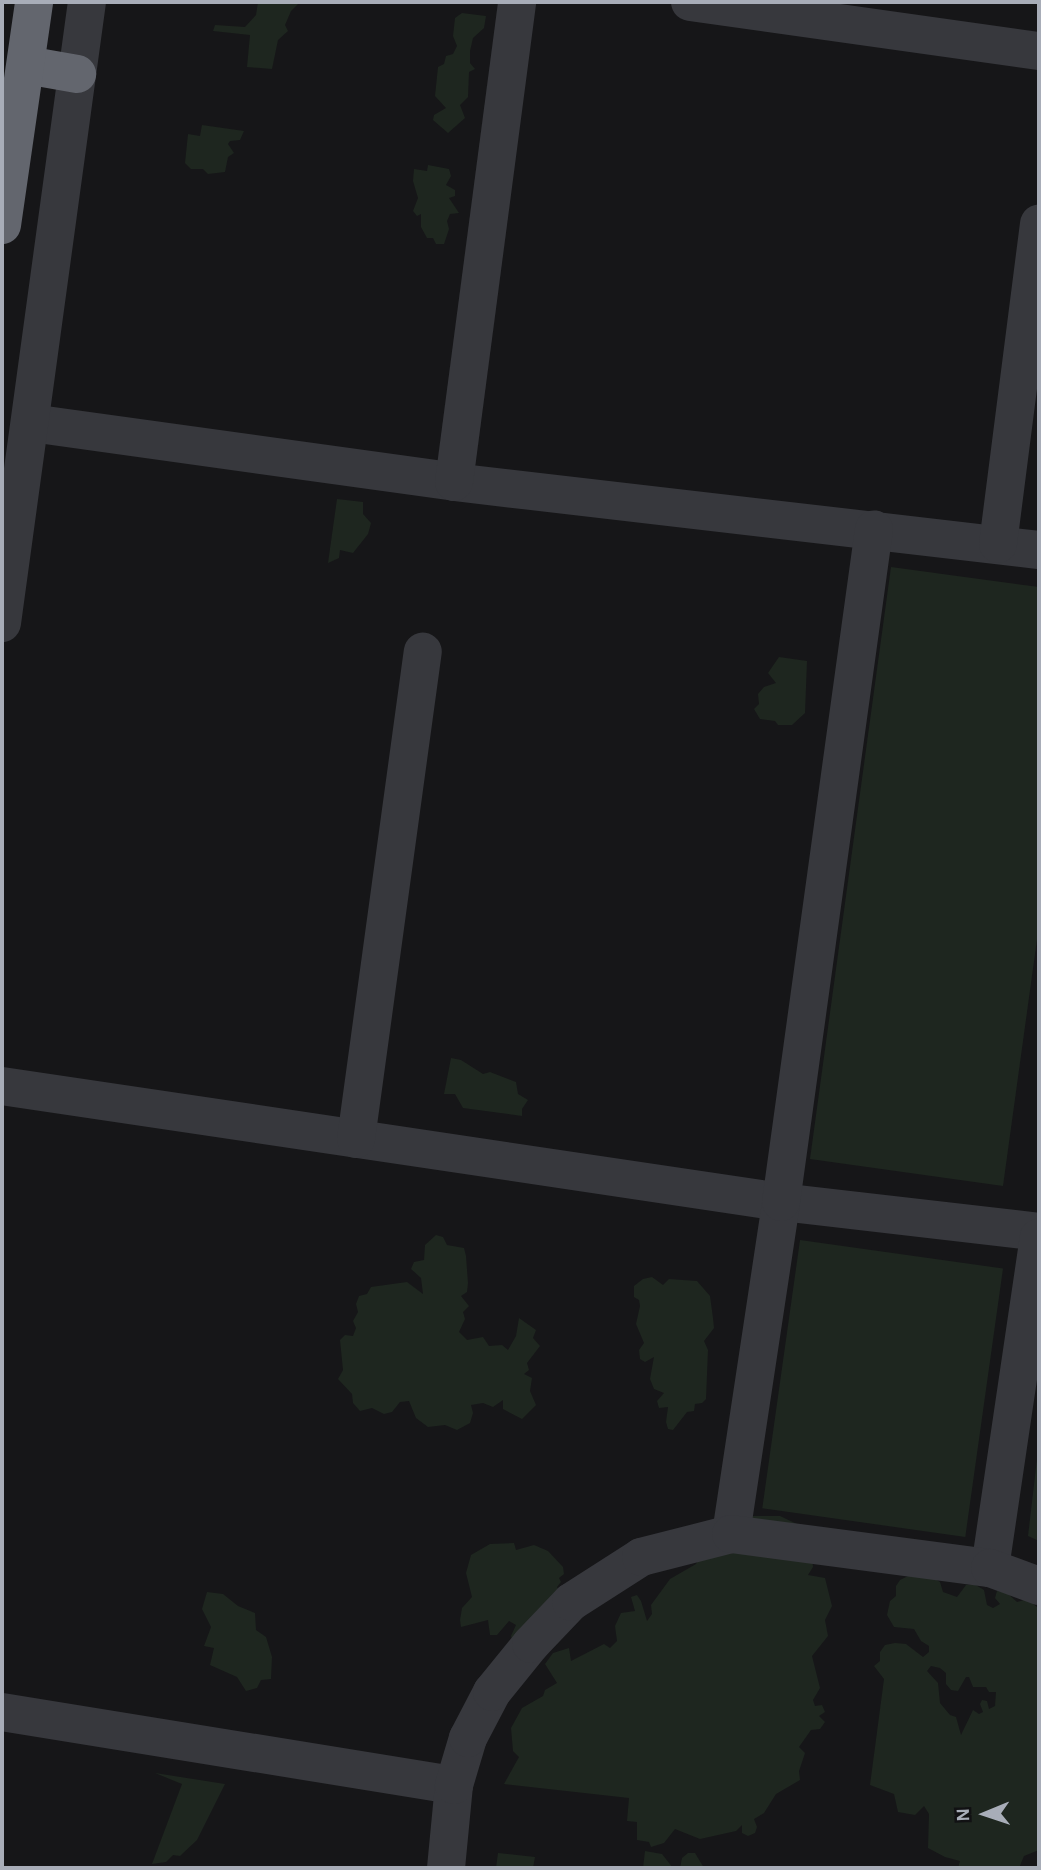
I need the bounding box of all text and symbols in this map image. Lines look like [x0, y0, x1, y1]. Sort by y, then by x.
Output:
north arrow [950, 1779, 1020, 1849]
text: N [954, 1808, 973, 1822]

